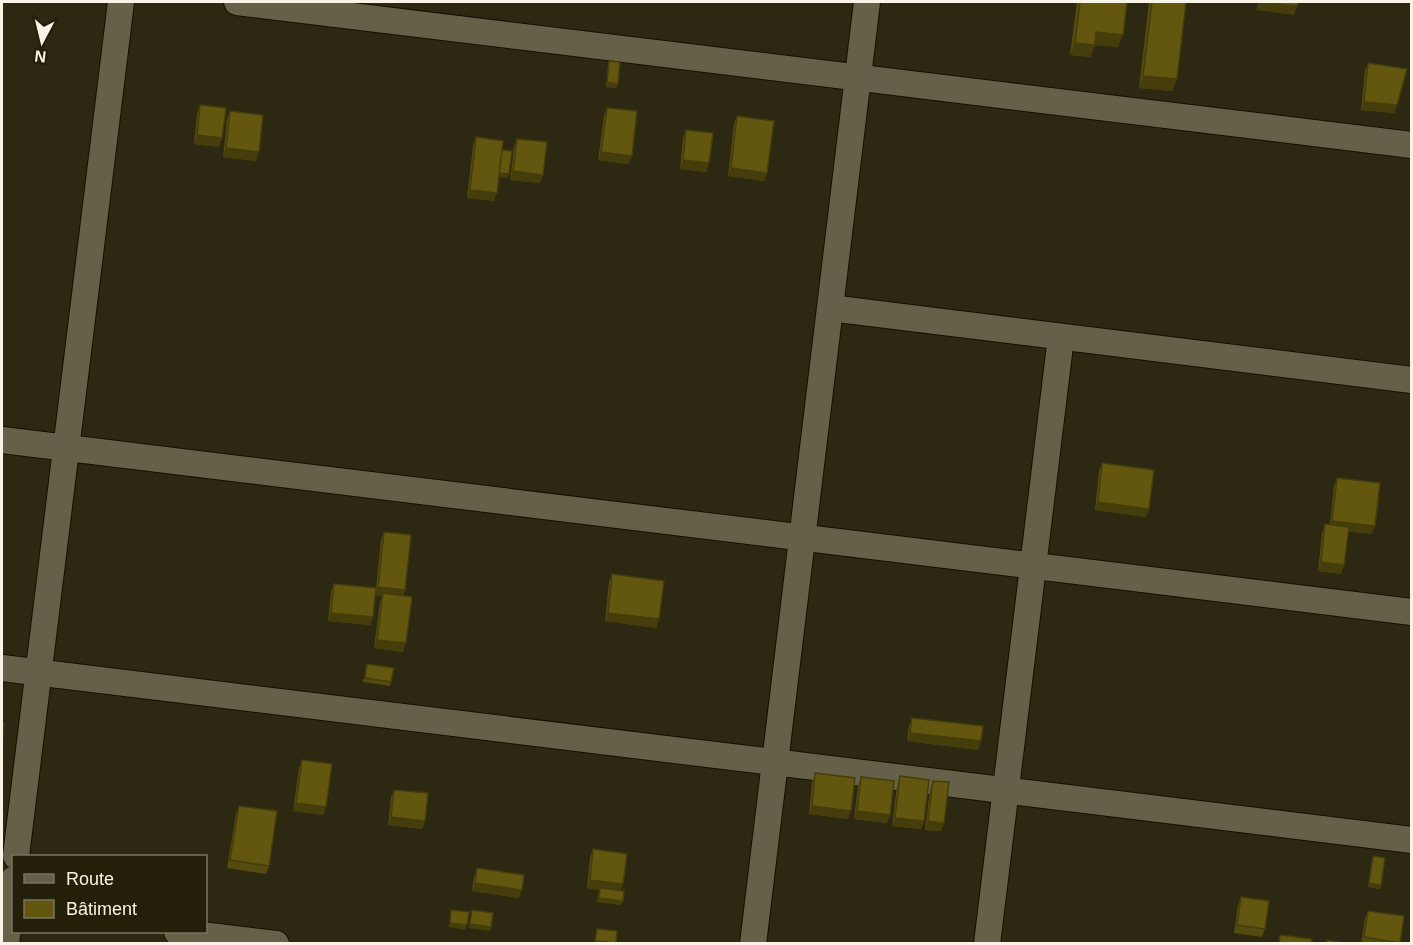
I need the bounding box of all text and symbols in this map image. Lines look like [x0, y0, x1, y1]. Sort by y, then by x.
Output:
north arrow [12, 12, 72, 72]
text: N [33, 47, 47, 66]
legend [12, 855, 207, 933]
text: Route [66, 869, 114, 889]
text: Bâtiment [66, 899, 137, 919]

